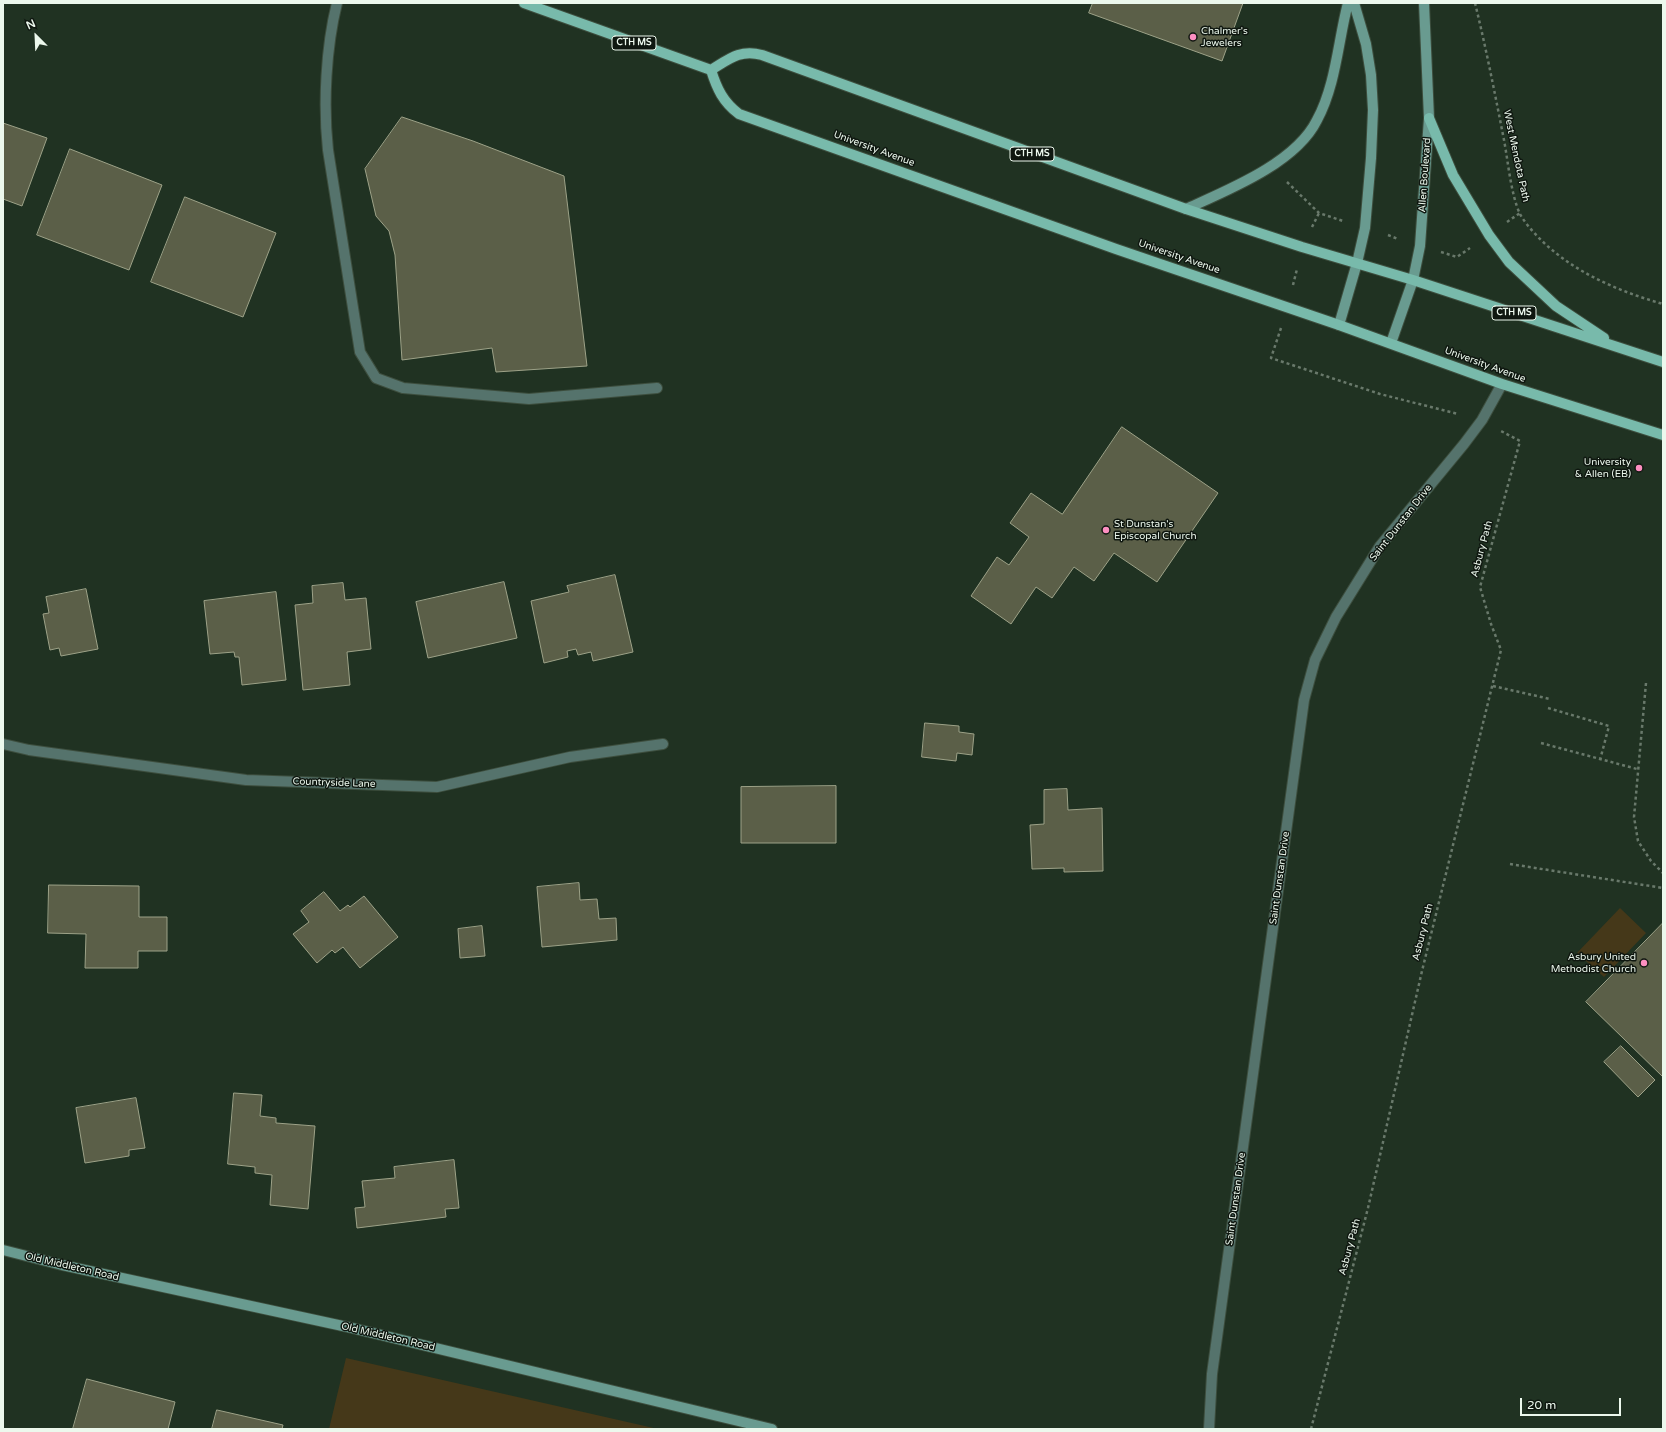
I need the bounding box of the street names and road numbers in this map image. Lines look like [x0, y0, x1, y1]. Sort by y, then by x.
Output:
road number: CTH MS [612, 36, 656, 50]
street label: West Mendota Path [1500, 109, 1532, 203]
street label: University Avenue [832, 129, 916, 169]
street label: Allen Boulevard [1416, 137, 1434, 213]
road number: CTH MS [1010, 147, 1054, 161]
street label: University Avenue [1137, 237, 1221, 277]
road number: CTH MS [1492, 306, 1536, 320]
street label: University Avenue [1443, 345, 1527, 385]
street label: Saint Dunstan Drive [1367, 482, 1435, 564]
street label: Asbury Path [1469, 519, 1495, 579]
street label: Countryside Lane [292, 776, 376, 790]
street label: Saint Dunstan Drive [1268, 831, 1292, 925]
street label: Asbury Path [1410, 902, 1436, 962]
street label: Saint Dunstan Drive [1224, 1152, 1248, 1246]
street label: Asbury Path [1337, 1217, 1363, 1277]
street label: Old Middleton Road [24, 1250, 120, 1284]
street label: Old Middleton Road [340, 1320, 436, 1354]

